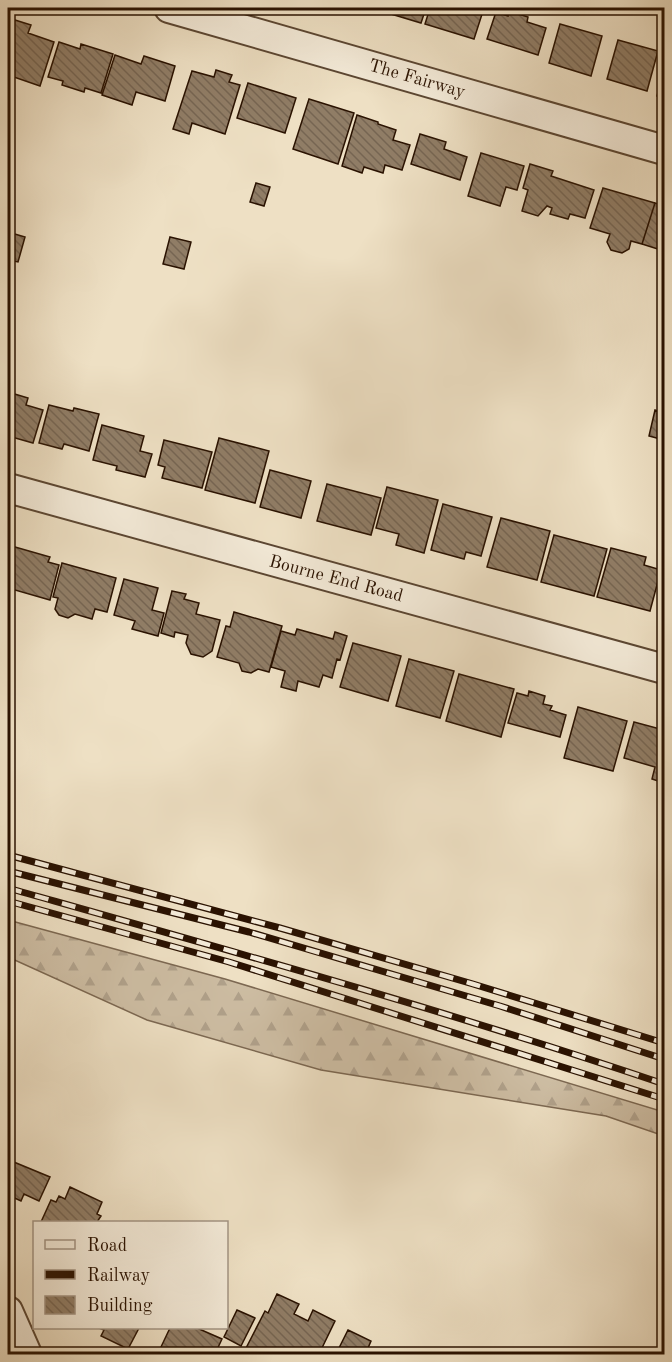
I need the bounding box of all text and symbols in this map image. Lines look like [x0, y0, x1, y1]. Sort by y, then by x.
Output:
street label: The Fairway [367, 57, 468, 102]
street label: Bourne End Road [267, 552, 405, 606]
legend [33, 1221, 228, 1329]
text: Road [87, 1237, 127, 1255]
text: Railway [87, 1267, 150, 1285]
text: Building [87, 1297, 153, 1315]

